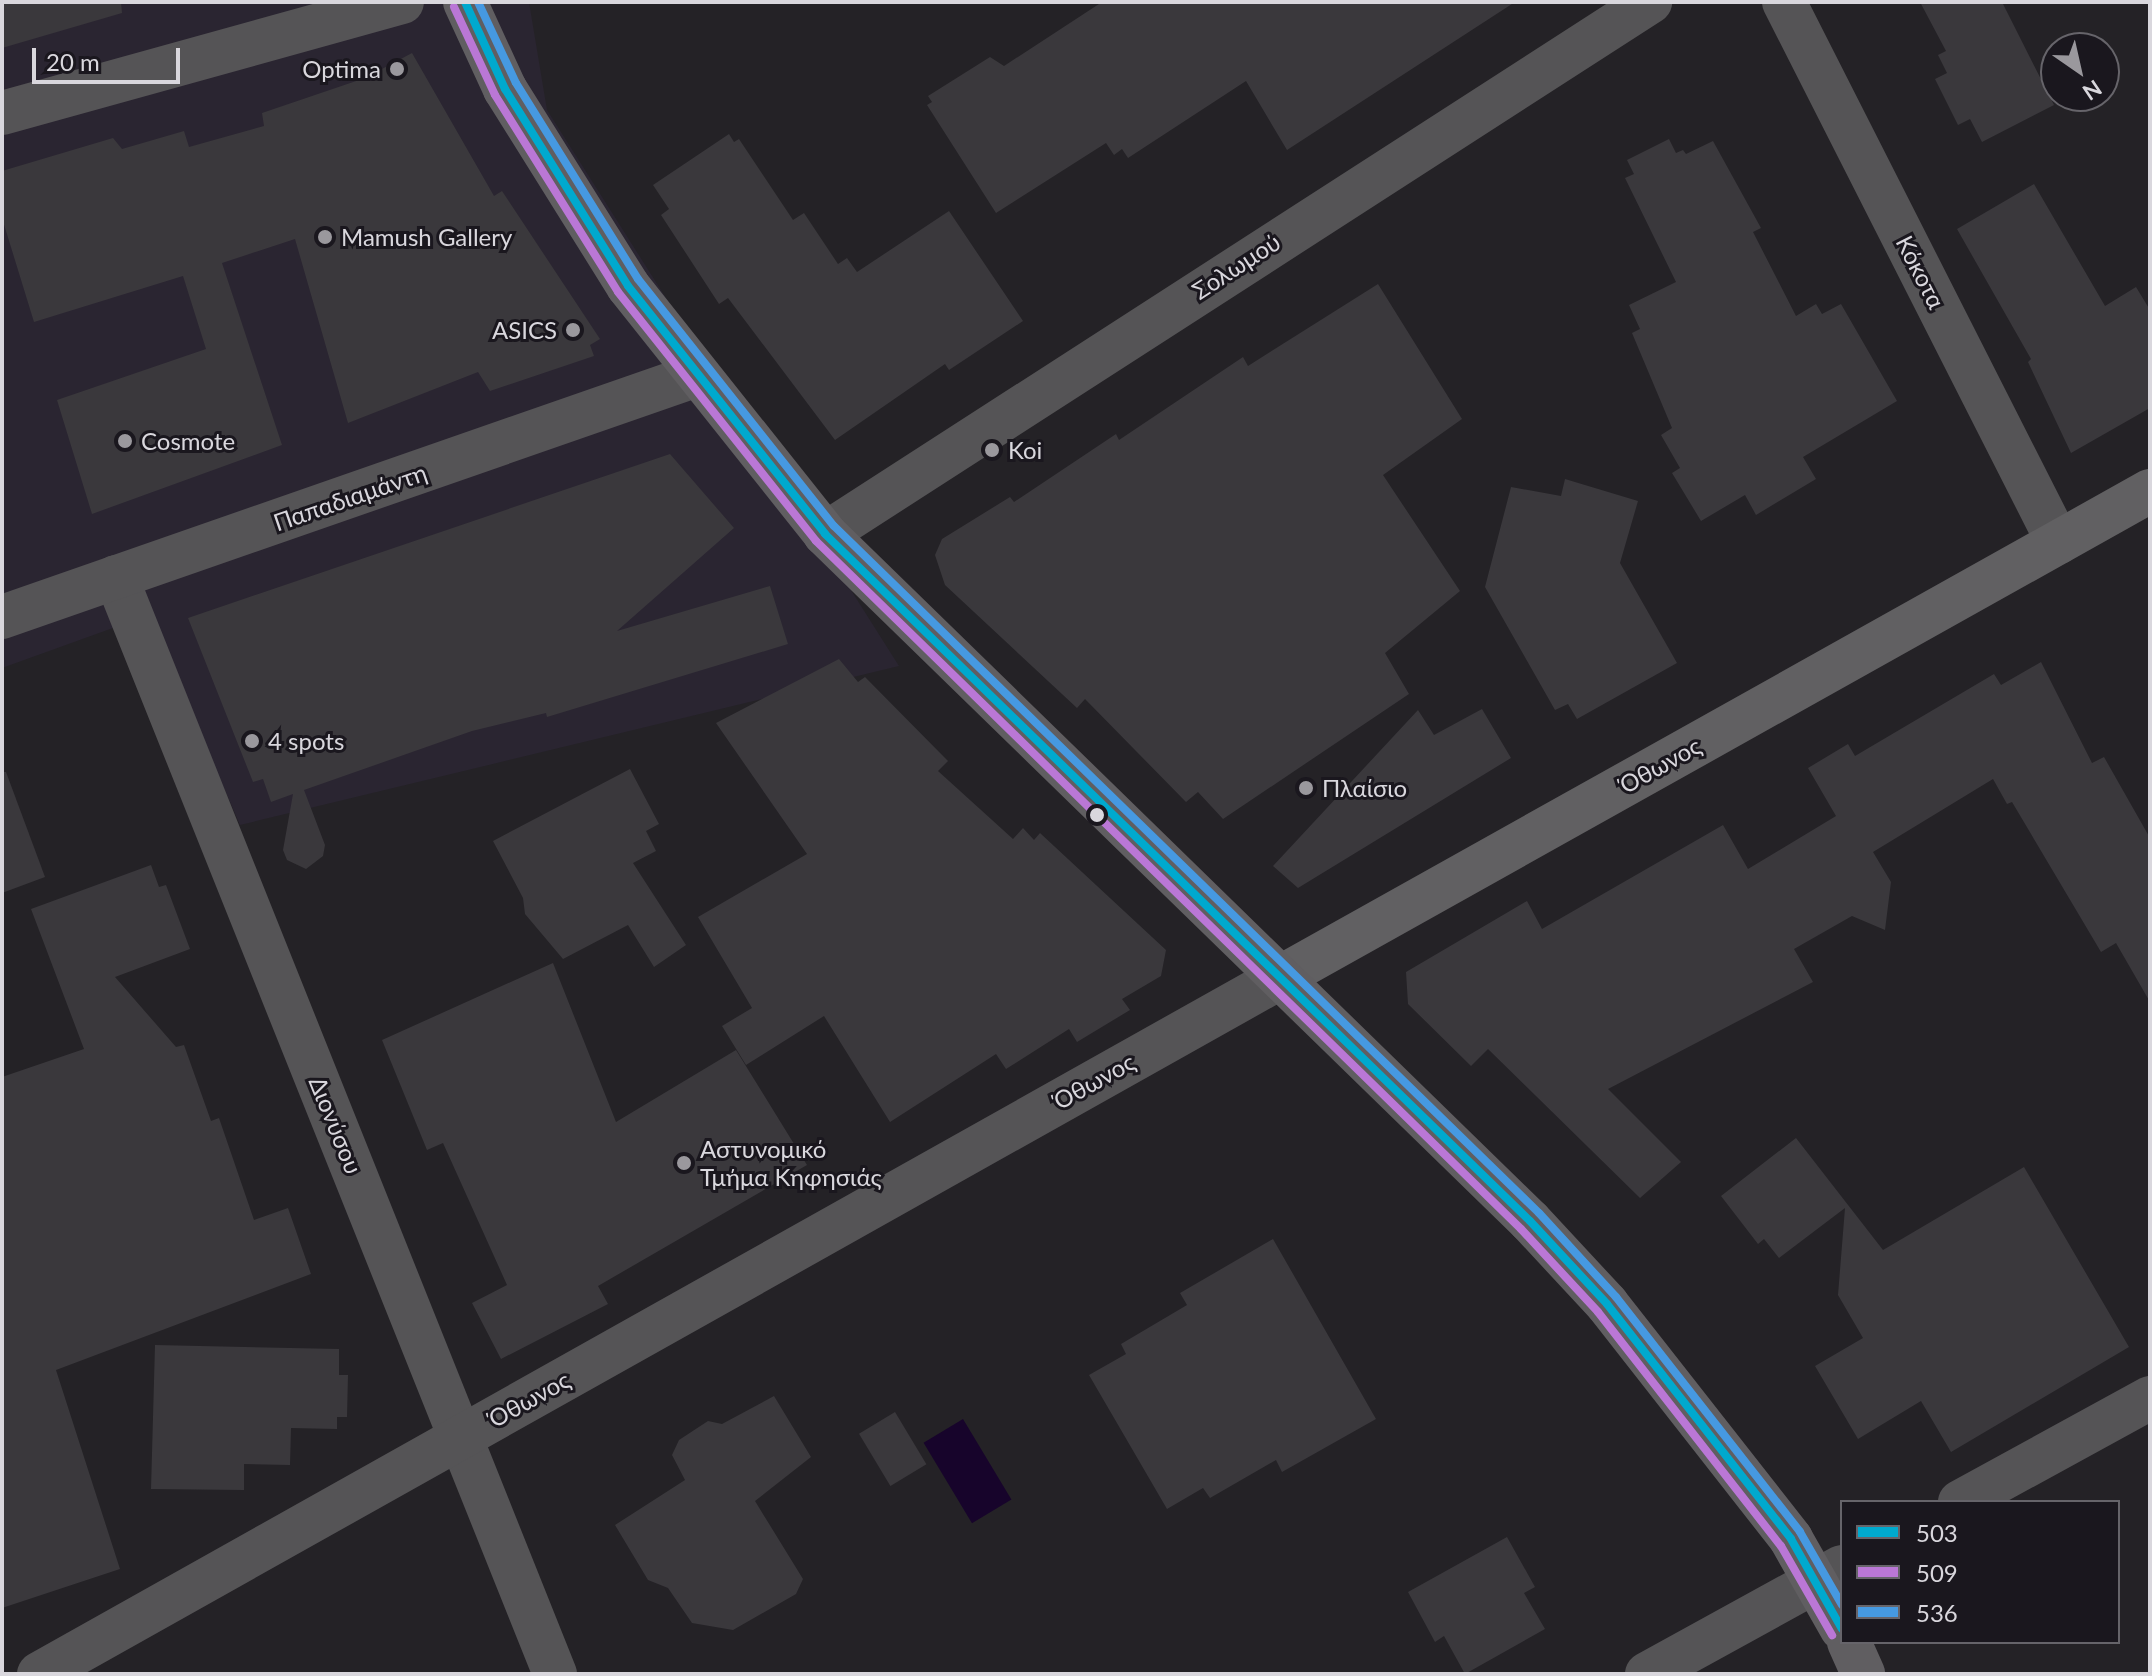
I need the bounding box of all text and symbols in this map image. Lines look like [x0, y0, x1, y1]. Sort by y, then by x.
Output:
scale bar [36, 32, 184, 82]
north arrow [2040, 32, 2120, 112]
text: 20 m [46, 47, 100, 76]
place label: Optima [302, 55, 381, 83]
marker: Optima [388, 60, 406, 78]
text: N [2078, 75, 2107, 107]
place label: Mamush Gallery [341, 223, 512, 251]
street label: Σολωμού [1187, 227, 1285, 305]
marker: Mamush Gallery [316, 228, 334, 246]
street label: Κόκοτα [1890, 231, 1952, 313]
place label: ASICS [492, 316, 557, 344]
marker: ASICS [564, 321, 582, 339]
place label: Cosmote [141, 427, 235, 455]
marker: Cosmote [116, 432, 134, 450]
place label: Koi [1008, 436, 1042, 464]
marker: Koi [983, 441, 1001, 459]
street label: Παπαδιαμάντη [269, 457, 431, 537]
place label: 4 spots [268, 727, 344, 755]
street label: Όθωνος [1614, 731, 1706, 799]
marker: 4 spots [243, 732, 261, 750]
place label: Πλαίσιο [1322, 774, 1407, 802]
marker: Πλαίσιο [1297, 779, 1315, 797]
unlabelled marker [1089, 807, 1105, 823]
street label: Όθωνος [1048, 1047, 1140, 1115]
street label: Διονύσου [303, 1072, 369, 1178]
place label: Αστυνομικό Τμήμα Κηφησιάς [700, 1135, 882, 1191]
marker: Αστυνομικό Τμήμα Κηφησιάς [675, 1154, 693, 1172]
street label: Όθωνος [483, 1365, 575, 1433]
legend [1840, 1500, 2120, 1644]
text: 503 [1916, 1518, 1958, 1547]
text: 509 [1916, 1558, 1958, 1587]
text: 536 [1916, 1598, 1958, 1627]

